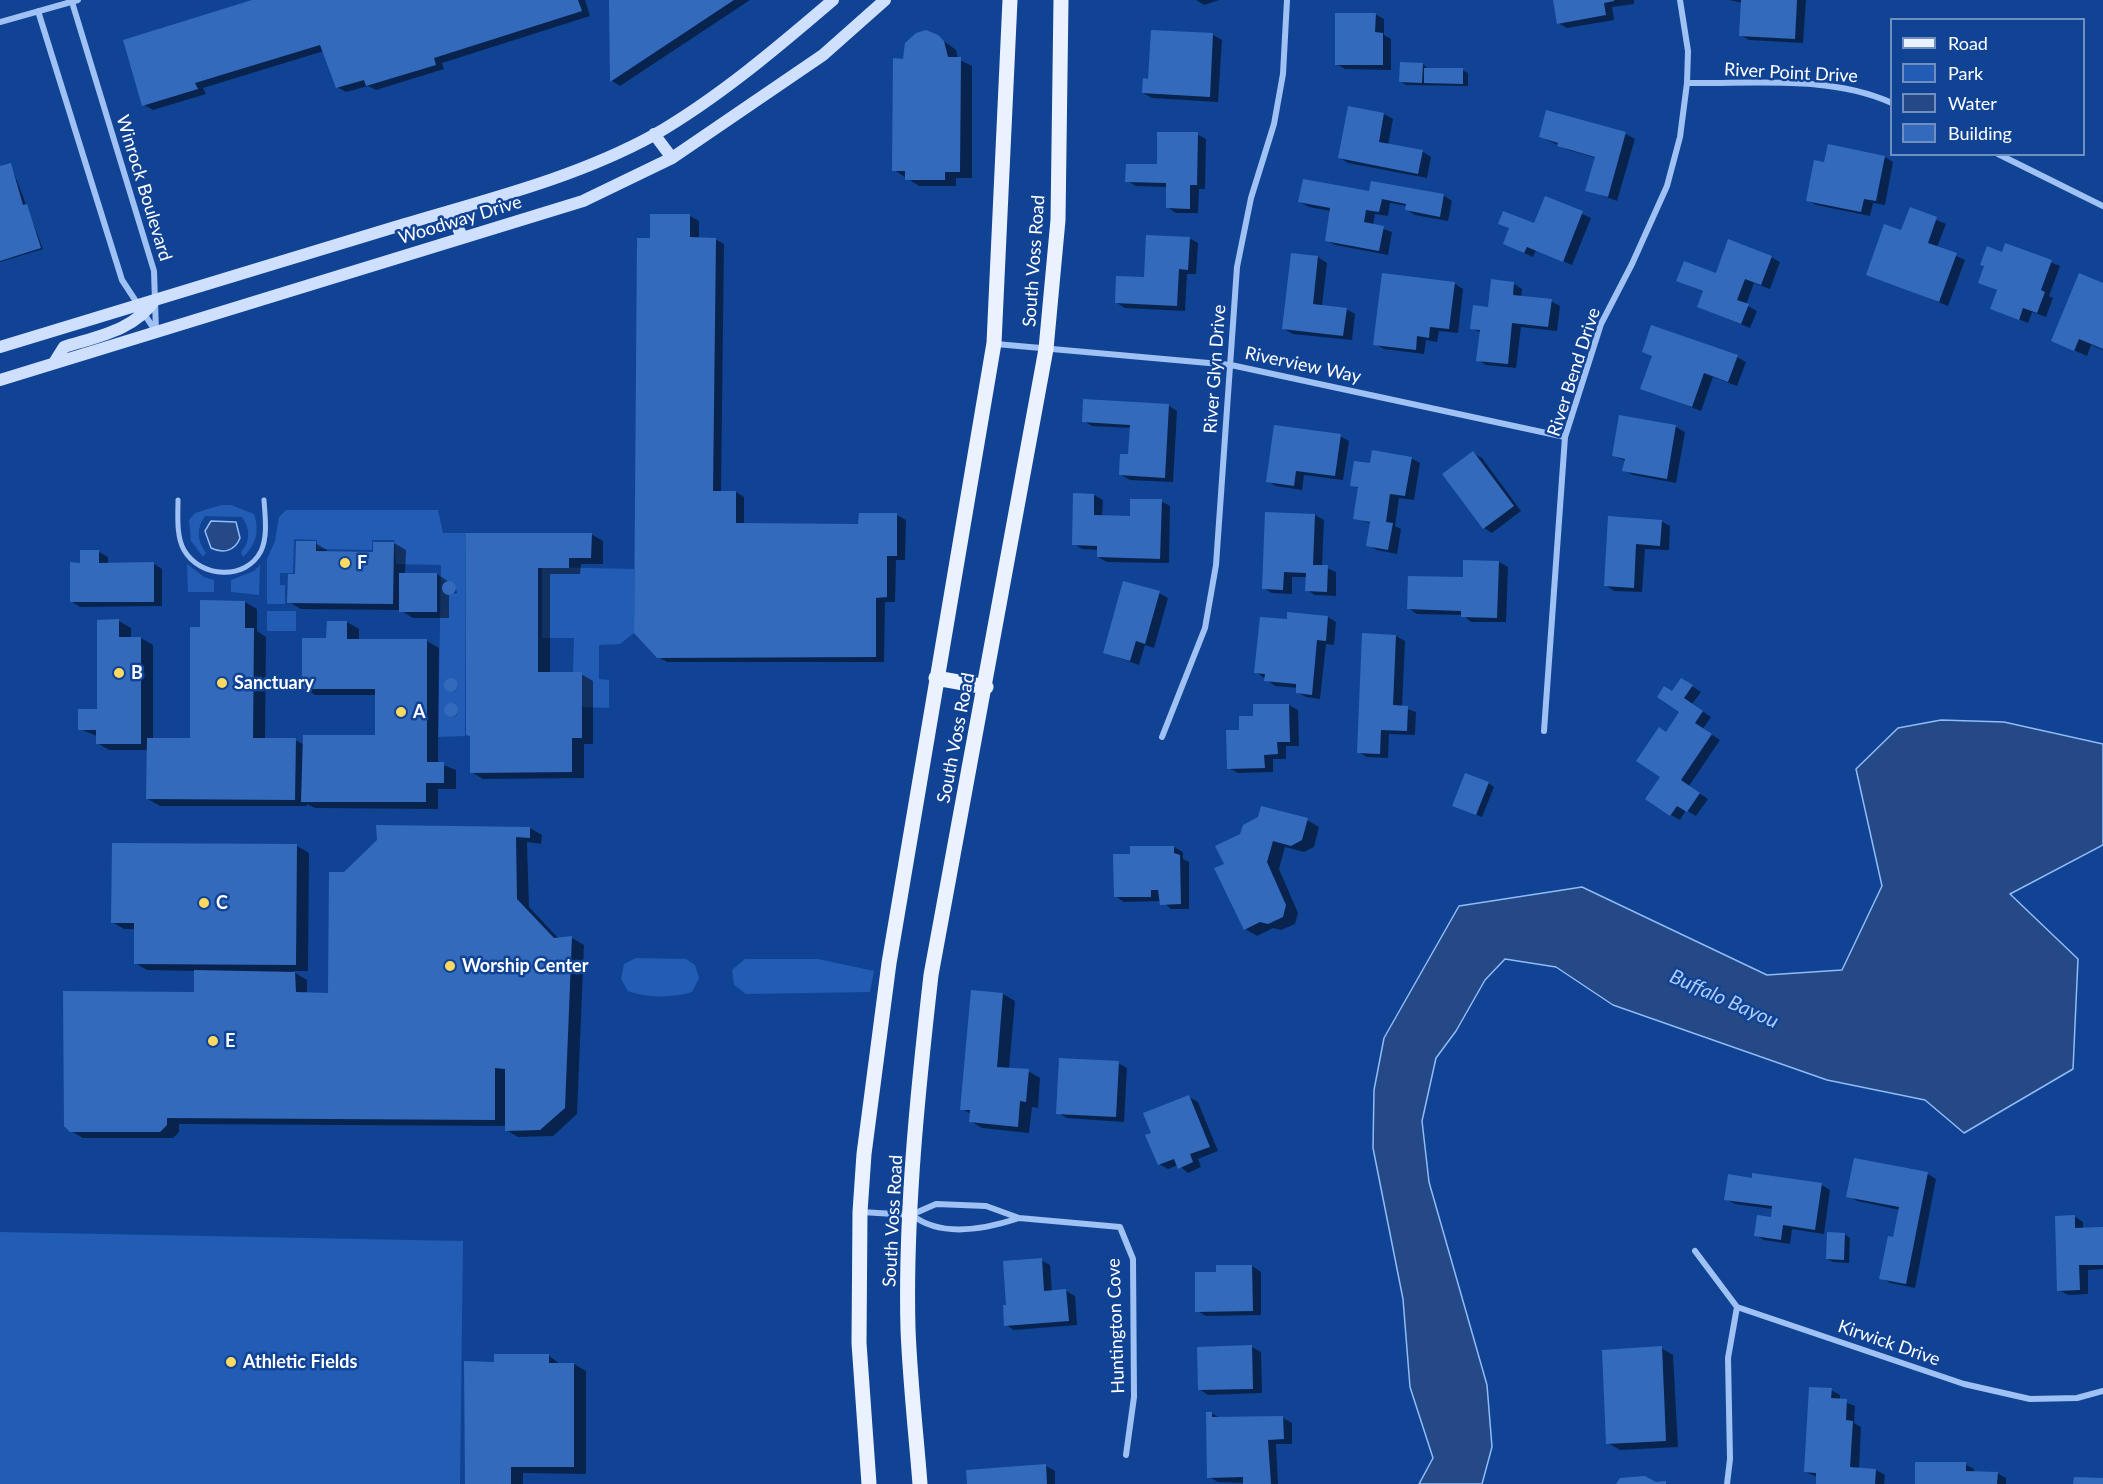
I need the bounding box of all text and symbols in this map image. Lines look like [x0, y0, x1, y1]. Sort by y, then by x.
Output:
legend [1890, 18, 2085, 156]
text: Road [1948, 32, 1988, 54]
street label: River Point Drive [1724, 59, 1858, 87]
text: Park [1948, 62, 1983, 84]
text: Water [1948, 92, 1997, 114]
street label: Winrock Boulevard [112, 113, 176, 263]
text: Building [1948, 122, 2012, 144]
street label: Woodway Drive [396, 191, 524, 249]
street label: South Voss Road [1019, 194, 1049, 328]
street label: River Glyn Drive [1200, 304, 1230, 434]
street label: River Bend Drive [1543, 305, 1605, 439]
street label: Riverview Way [1243, 342, 1363, 388]
place label: F [357, 552, 367, 574]
marker: F [338, 556, 352, 570]
place label: B [131, 662, 143, 684]
marker: B [112, 666, 126, 680]
street label: South Voss Road [933, 671, 979, 805]
place label: Sanctuary [234, 672, 314, 694]
marker: Sanctuary [215, 676, 229, 690]
place label: A [413, 701, 426, 723]
marker: A [394, 705, 408, 719]
place label: C [216, 892, 228, 914]
marker: C [197, 896, 211, 910]
place label: Worship Center [462, 955, 588, 977]
marker: Worship Center [443, 959, 457, 973]
water label: Buffalo Bayou [1666, 964, 1782, 1034]
place label: E [225, 1030, 235, 1052]
marker: E [206, 1034, 220, 1048]
street label: South Voss Road [879, 1154, 907, 1288]
street label: Huntington Cove [1103, 1258, 1129, 1394]
street label: Kirwick Drive [1835, 1315, 1943, 1371]
place label: Athletic Fields [243, 1351, 357, 1373]
marker: Athletic Fields [224, 1355, 238, 1369]

